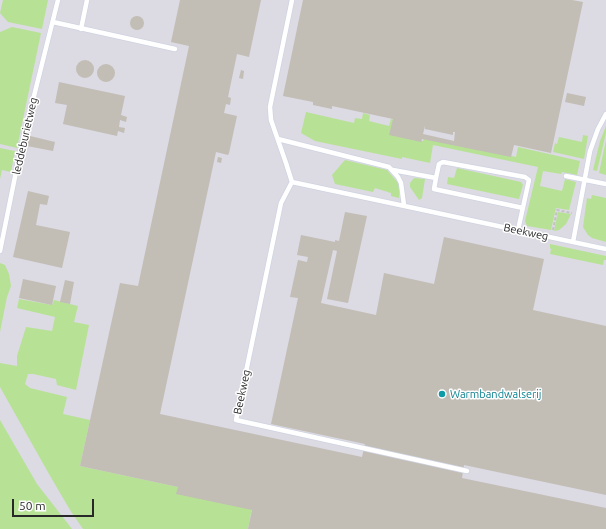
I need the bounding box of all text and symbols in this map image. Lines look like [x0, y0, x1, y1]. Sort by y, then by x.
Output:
street label: leddeburietweg [10, 96, 40, 176]
street label: Beekweg [502, 221, 550, 243]
street label: Beekweg [231, 368, 253, 416]
place label: Warmbandwalserij [450, 387, 541, 401]
marker: Warmbandwalserij [437, 389, 447, 399]
scale bar [14, 491, 96, 517]
text: 50 m [19, 499, 46, 512]

